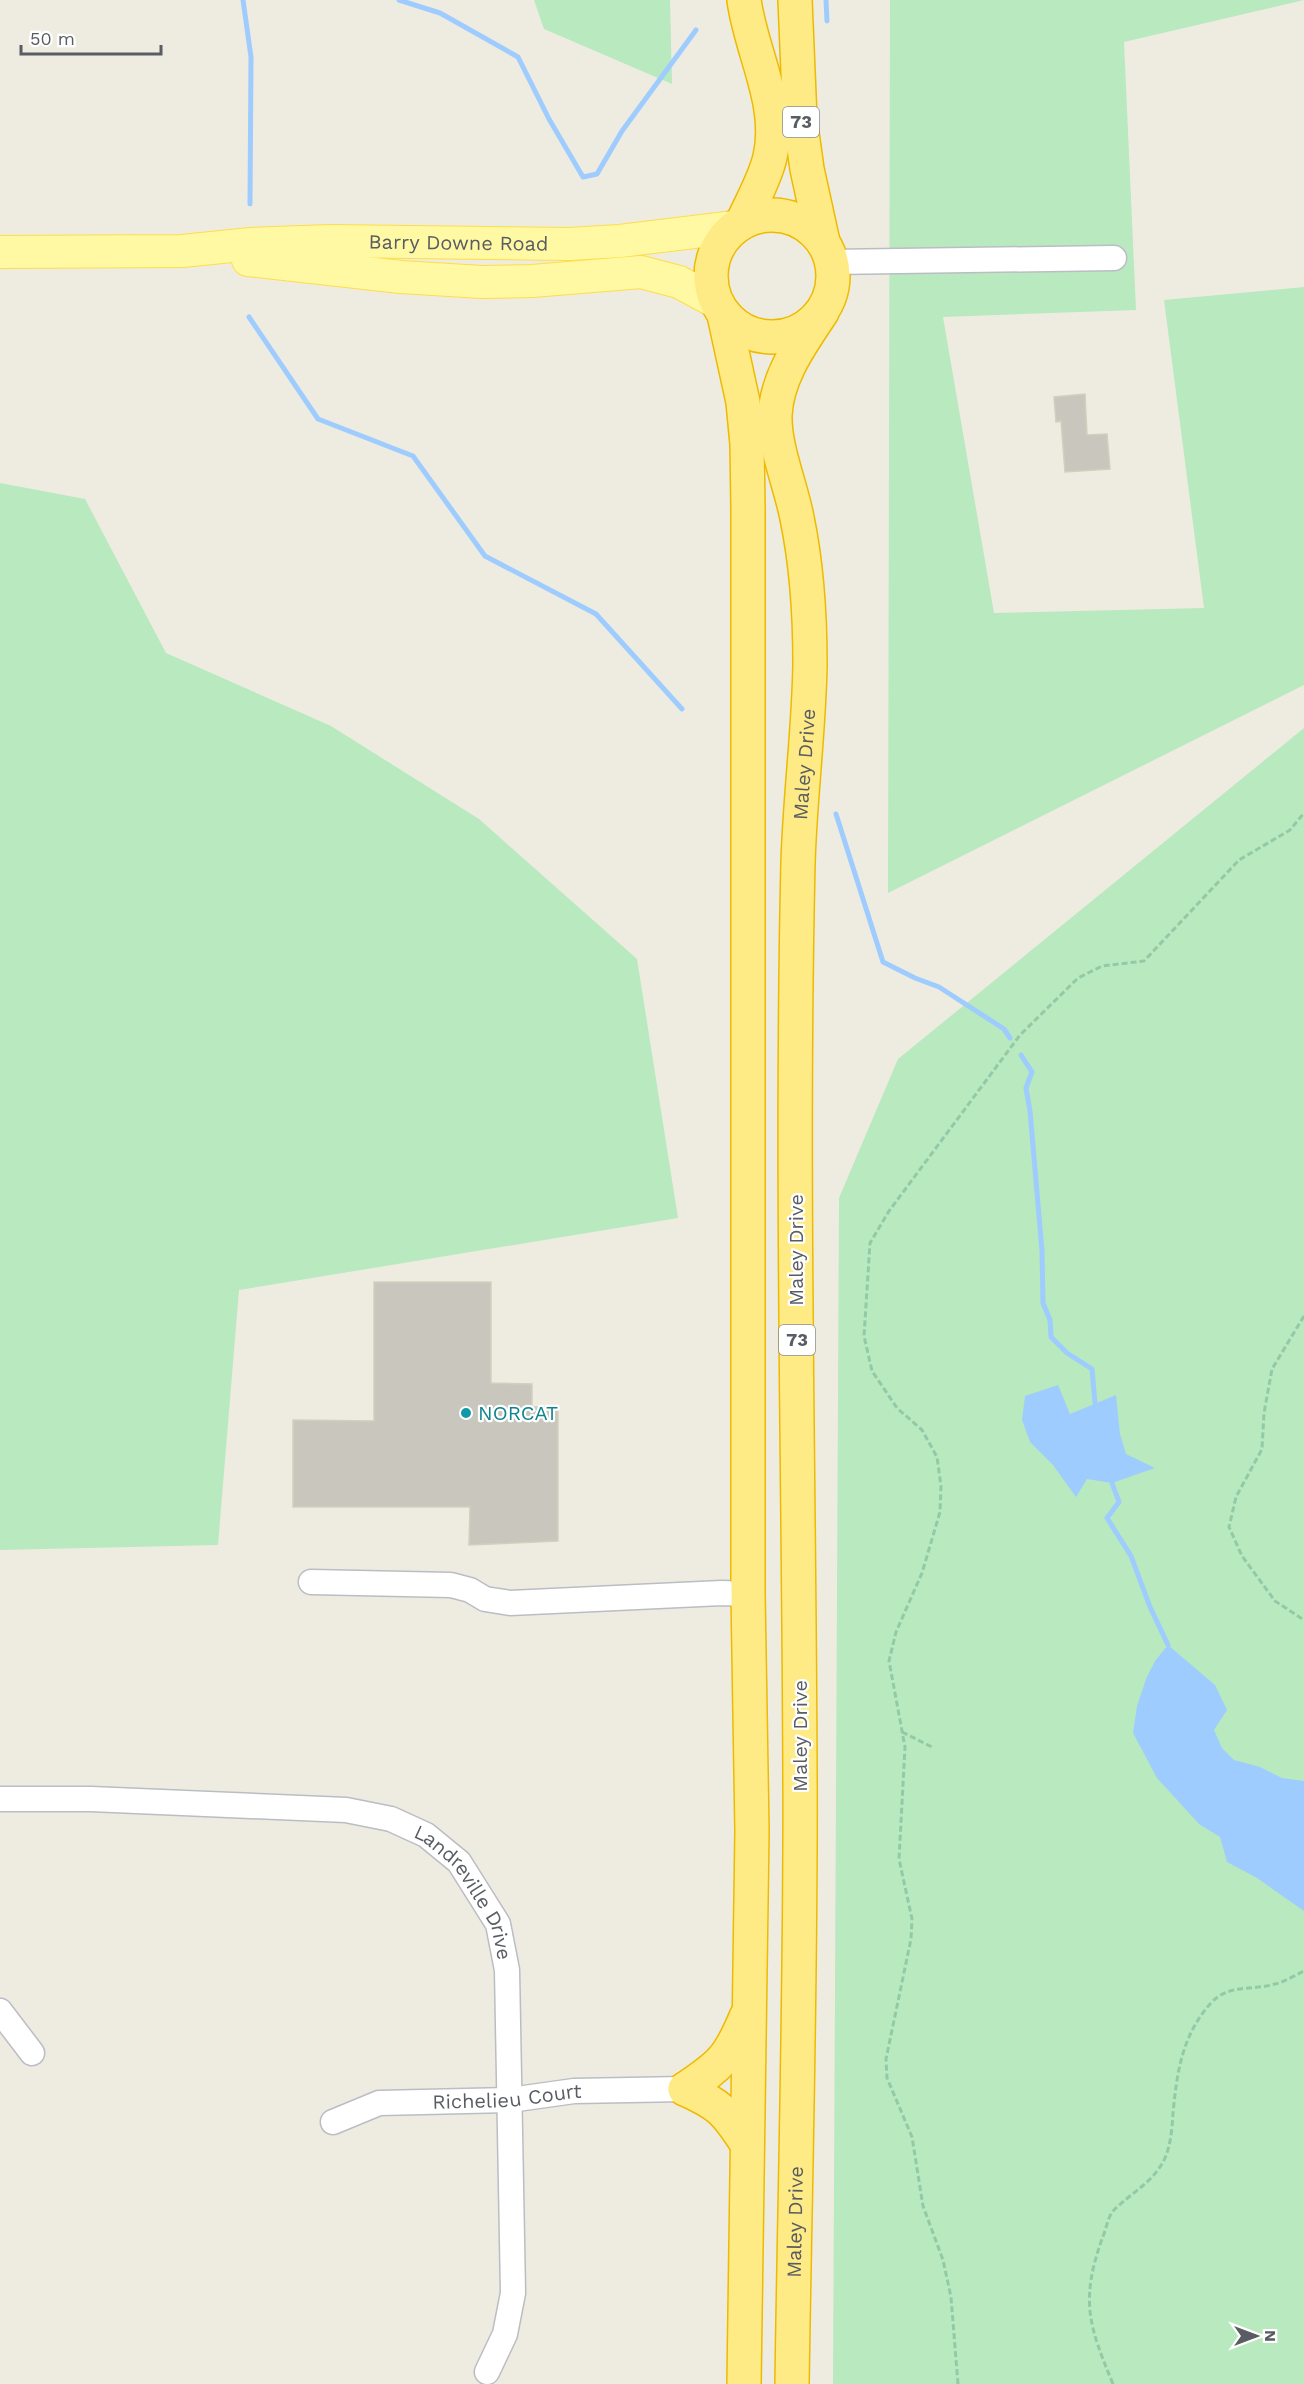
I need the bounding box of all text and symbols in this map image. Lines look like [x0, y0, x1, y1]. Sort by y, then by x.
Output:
scale bar [21, 18, 160, 56]
text: 50 m [30, 28, 75, 49]
road number: 73 [783, 107, 819, 137]
street label: Barry Downe Road [369, 229, 549, 256]
street label: Maley Drive [788, 708, 820, 821]
street label: Maley Drive [784, 1194, 808, 1306]
road number: 73 [779, 1325, 815, 1355]
place label: NORCAT [478, 1401, 558, 1425]
marker: NORCAT [459, 1406, 473, 1420]
street label: Maley Drive [788, 1680, 812, 1792]
street label: Landreville Drive [411, 1819, 517, 1962]
street label: Richelieu Court [432, 2079, 582, 2114]
street label: Maley Drive [782, 2166, 808, 2278]
north arrow [1226, 2306, 1286, 2366]
text: N [1261, 2330, 1280, 2342]

